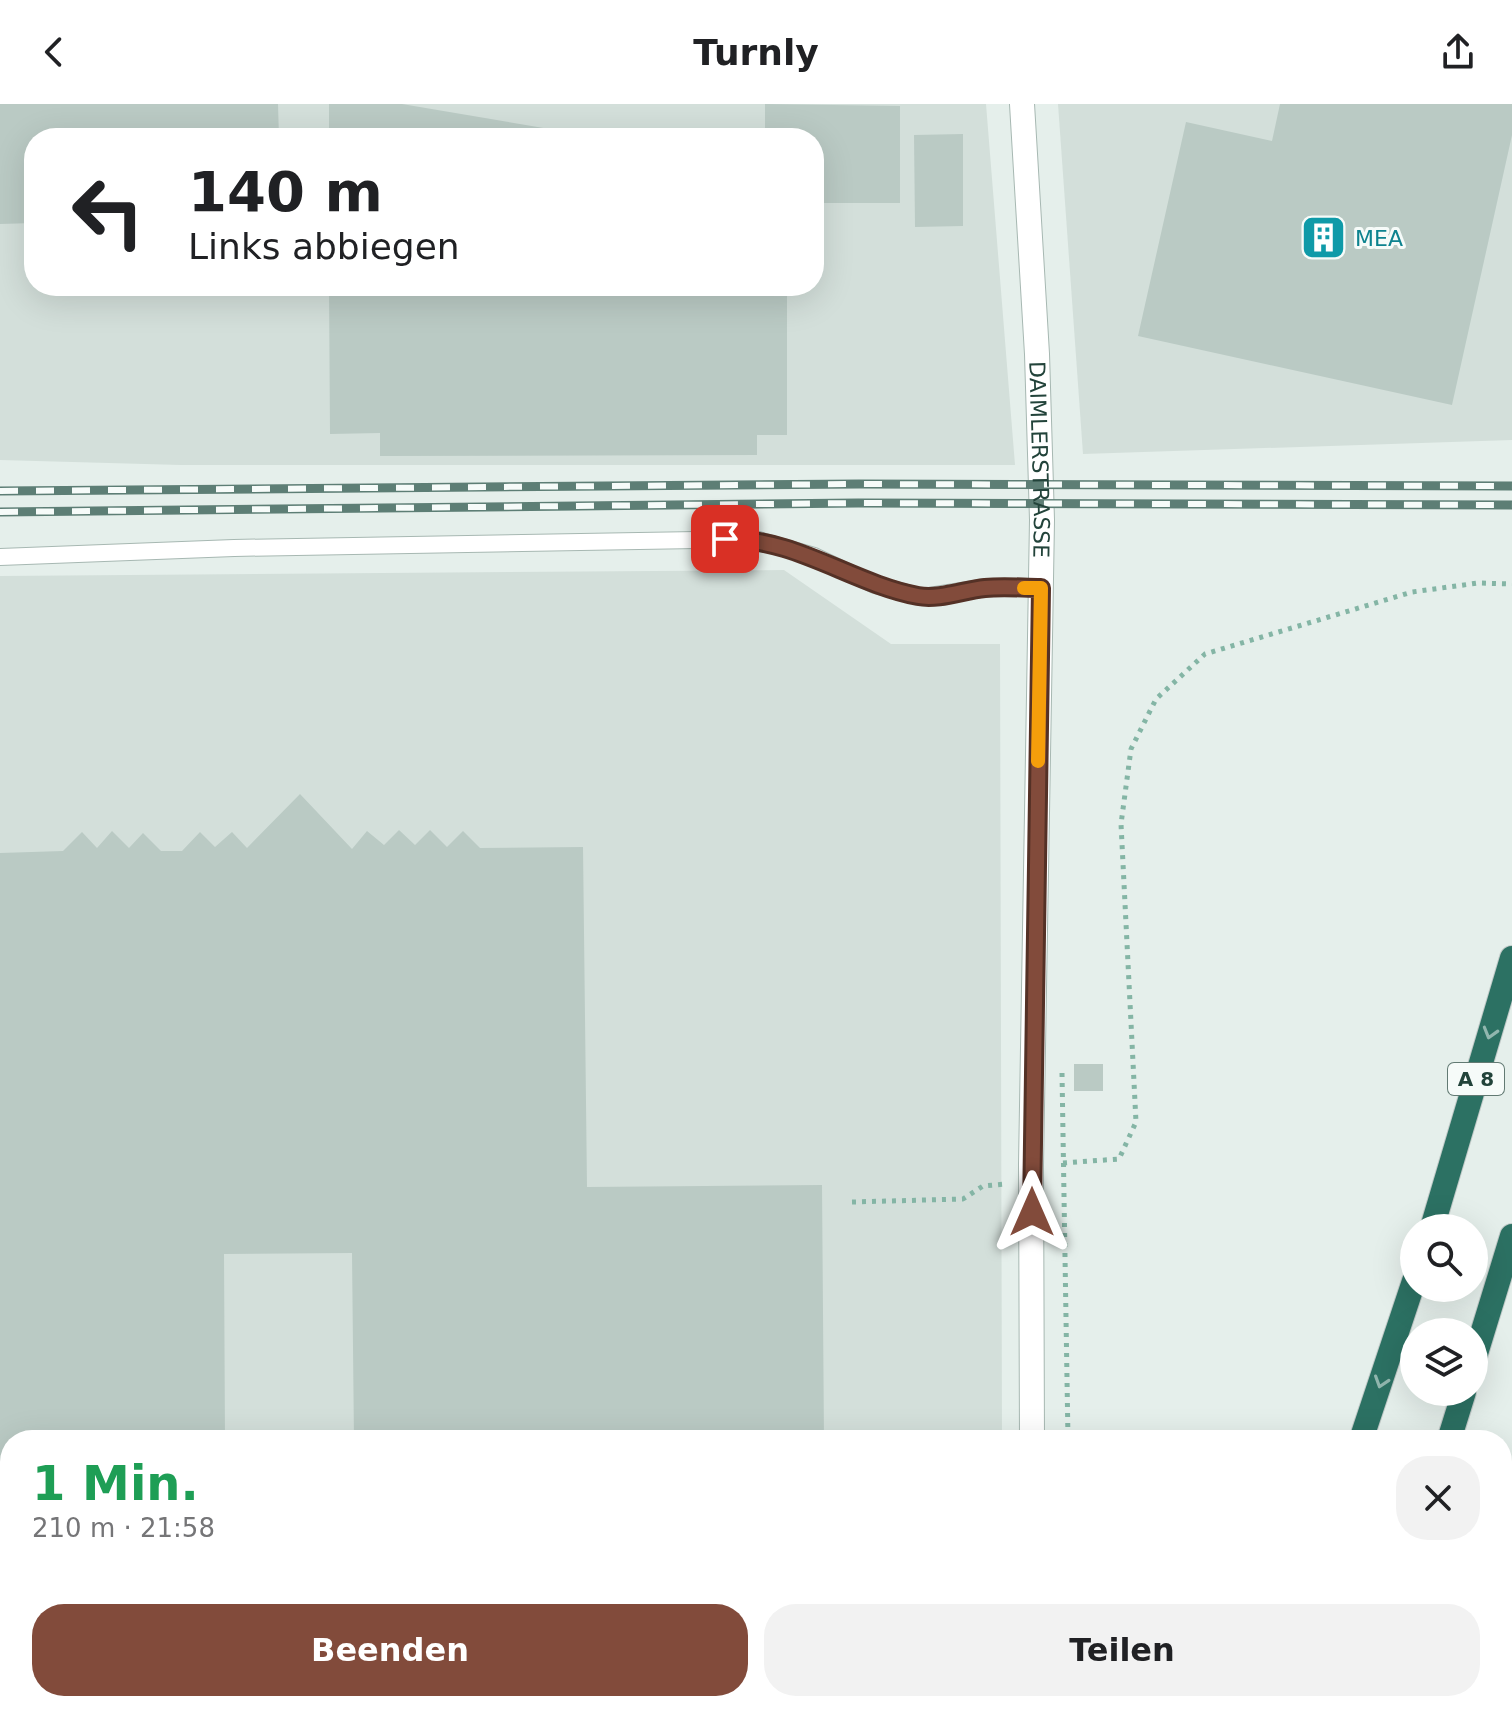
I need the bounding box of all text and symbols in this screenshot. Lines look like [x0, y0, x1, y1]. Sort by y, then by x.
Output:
icon: back [32, 30, 76, 74]
icon: share [1436, 30, 1480, 74]
text: Turnly [693, 32, 819, 73]
text: 140 m [188, 159, 383, 224]
icon: left [56, 160, 160, 264]
building icon: MEA [1300, 214, 1348, 262]
text: Links abbiegen [188, 226, 460, 267]
place label: MEA [1355, 226, 1403, 251]
street label: DAIMLERSTRASSE [1025, 361, 1055, 558]
pin [691, 505, 759, 573]
icon: arrive [703, 517, 747, 561]
one-way arrow [1483, 1025, 1499, 1039]
road number: A 8 [1448, 1063, 1504, 1095]
position arrow [990, 1170, 1074, 1254]
map controls [1400, 1214, 1488, 1406]
button: search [1400, 1214, 1488, 1302]
button: layers [1400, 1318, 1488, 1406]
one-way arrow [1374, 1374, 1390, 1388]
text: 1 Min. [32, 1455, 199, 1511]
button: close [1396, 1456, 1480, 1540]
text: 210 m · 21:58 [32, 1513, 215, 1543]
button: Beenden [32, 1604, 748, 1696]
button: Teilen [764, 1604, 1480, 1696]

